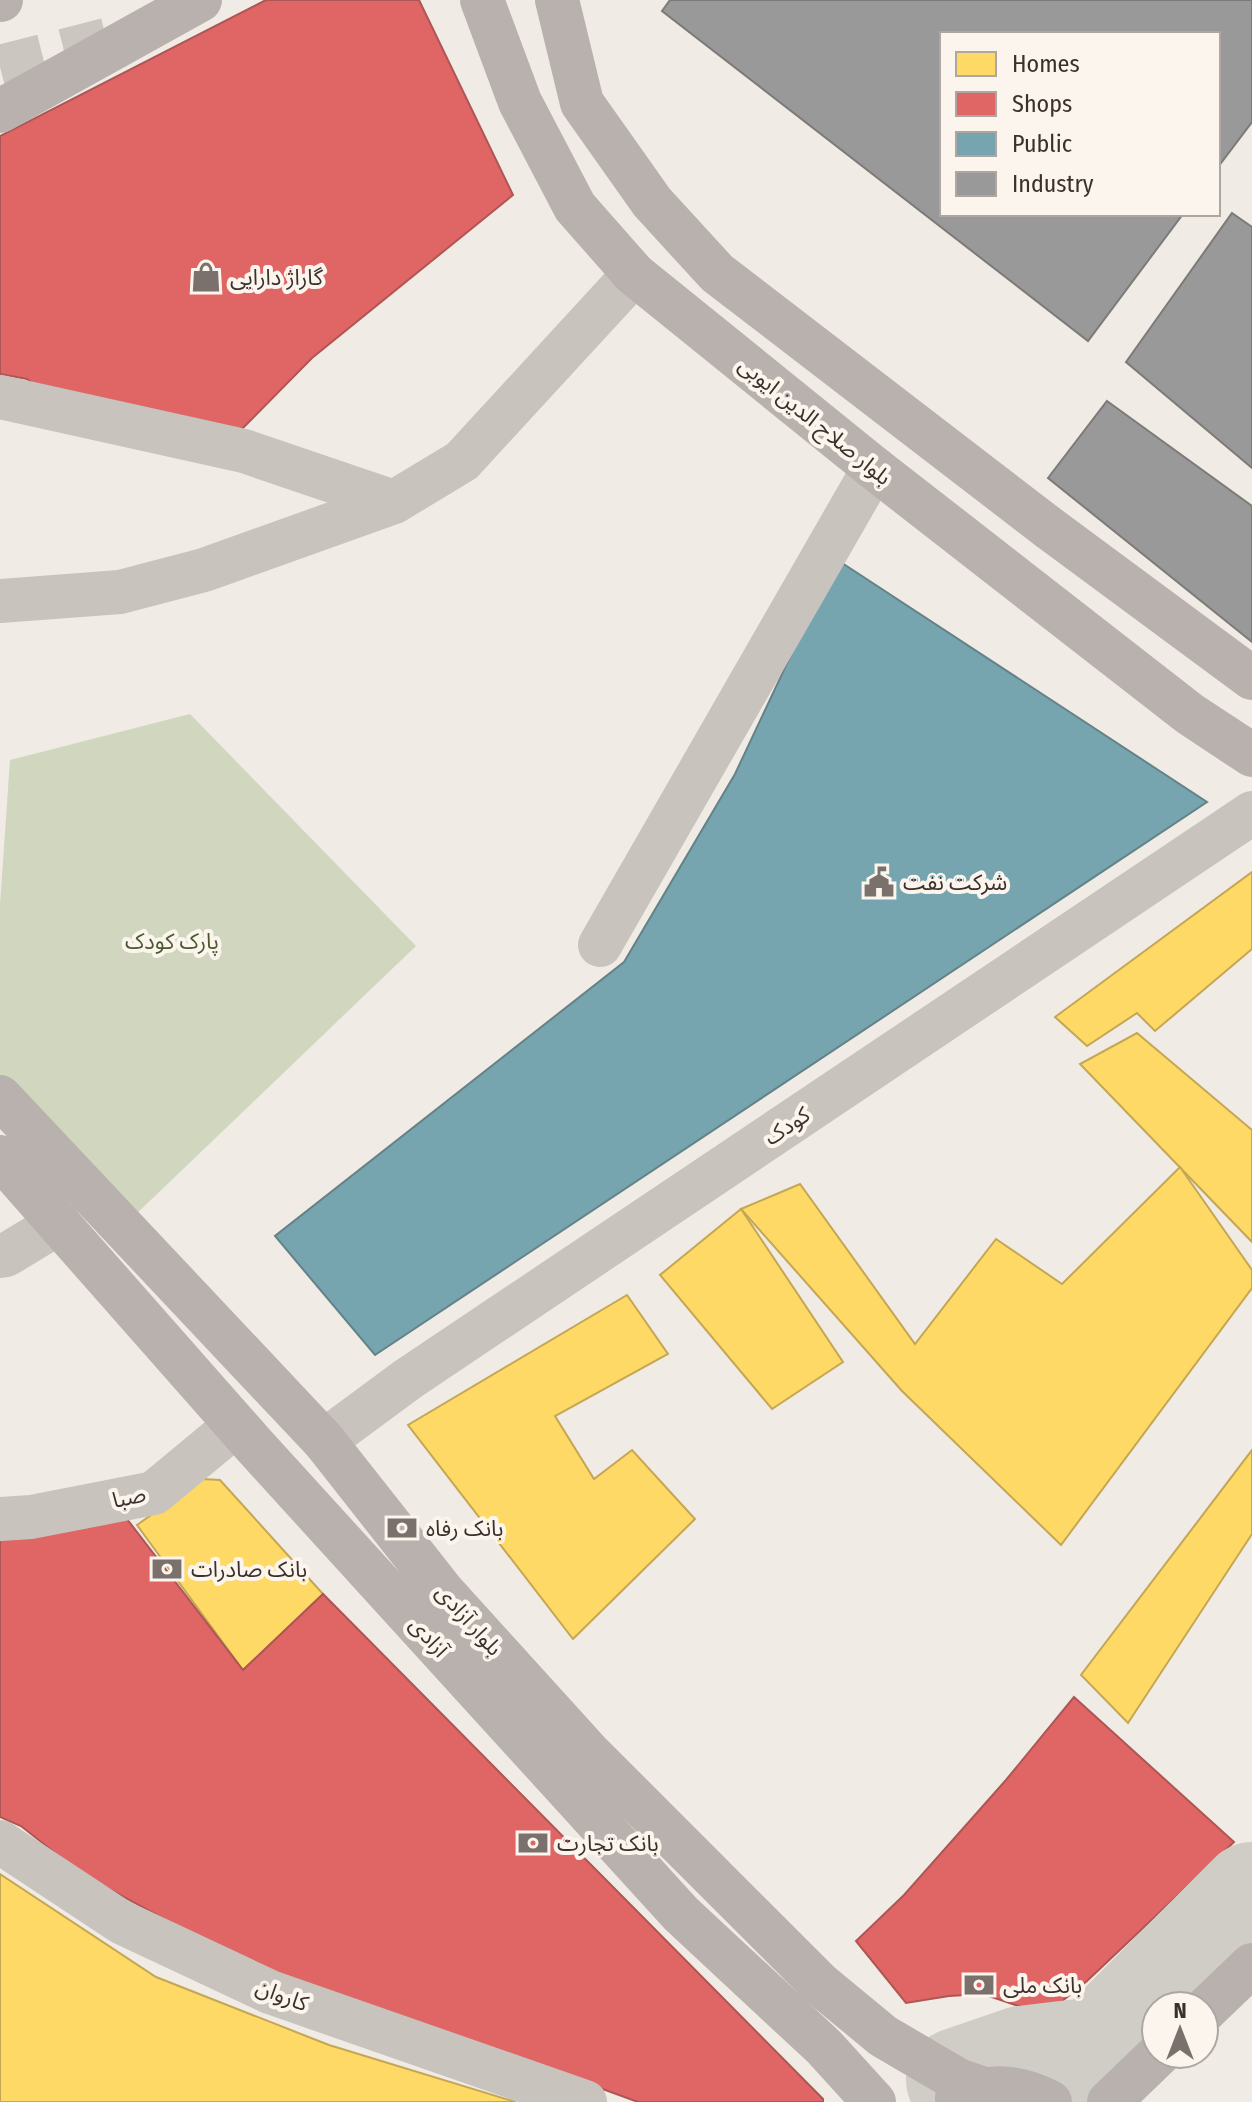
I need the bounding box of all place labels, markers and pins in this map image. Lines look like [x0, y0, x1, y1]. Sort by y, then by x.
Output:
shop icon: گاراژ دارایی [189, 260, 223, 294]
place label: گاراژ دارایی [230, 264, 324, 291]
public building icon: شرکت نفت [862, 865, 896, 899]
place label: شرکت نفت [903, 869, 1007, 896]
bank icon: بانک رفاه [385, 1511, 419, 1545]
place label: بانک رفاه [426, 1515, 503, 1542]
bank icon: بانک صادرات [150, 1552, 184, 1586]
place label: بانک صادرات [191, 1556, 307, 1583]
bank icon: بانک تجارت [516, 1826, 550, 1860]
place label: بانک تجارت [557, 1830, 659, 1857]
bank icon: بانک ملی [962, 1968, 996, 2002]
place label: بانک ملی [1003, 1972, 1082, 1999]

